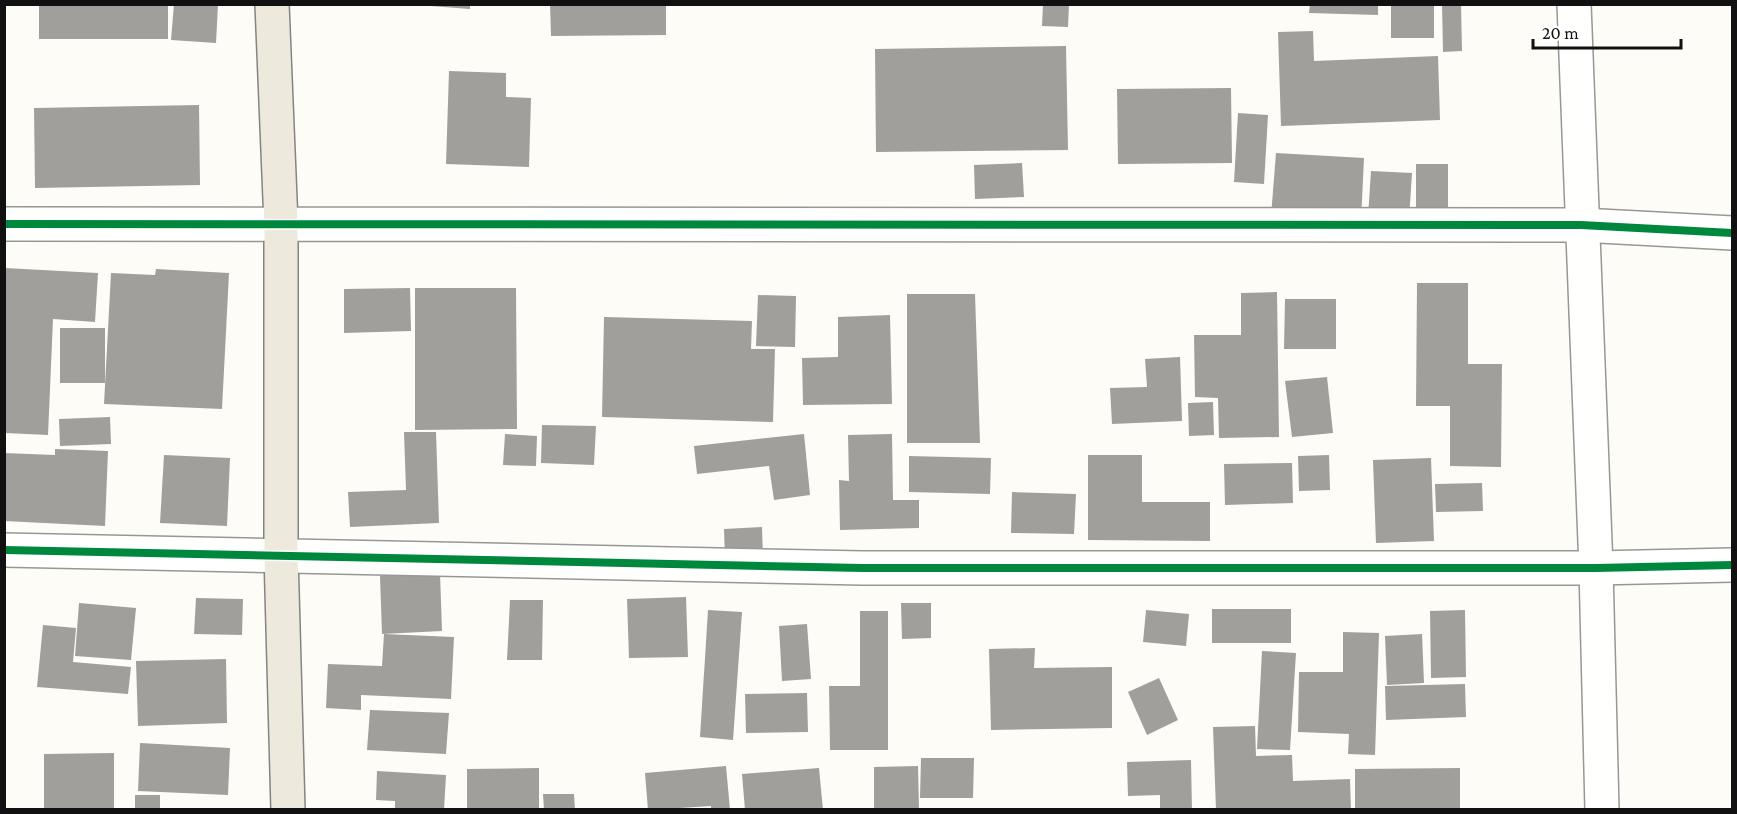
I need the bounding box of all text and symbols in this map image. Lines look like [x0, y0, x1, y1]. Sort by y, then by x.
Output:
scale bar [1533, 12, 1682, 50]
text: 20 m [1542, 23, 1579, 43]

